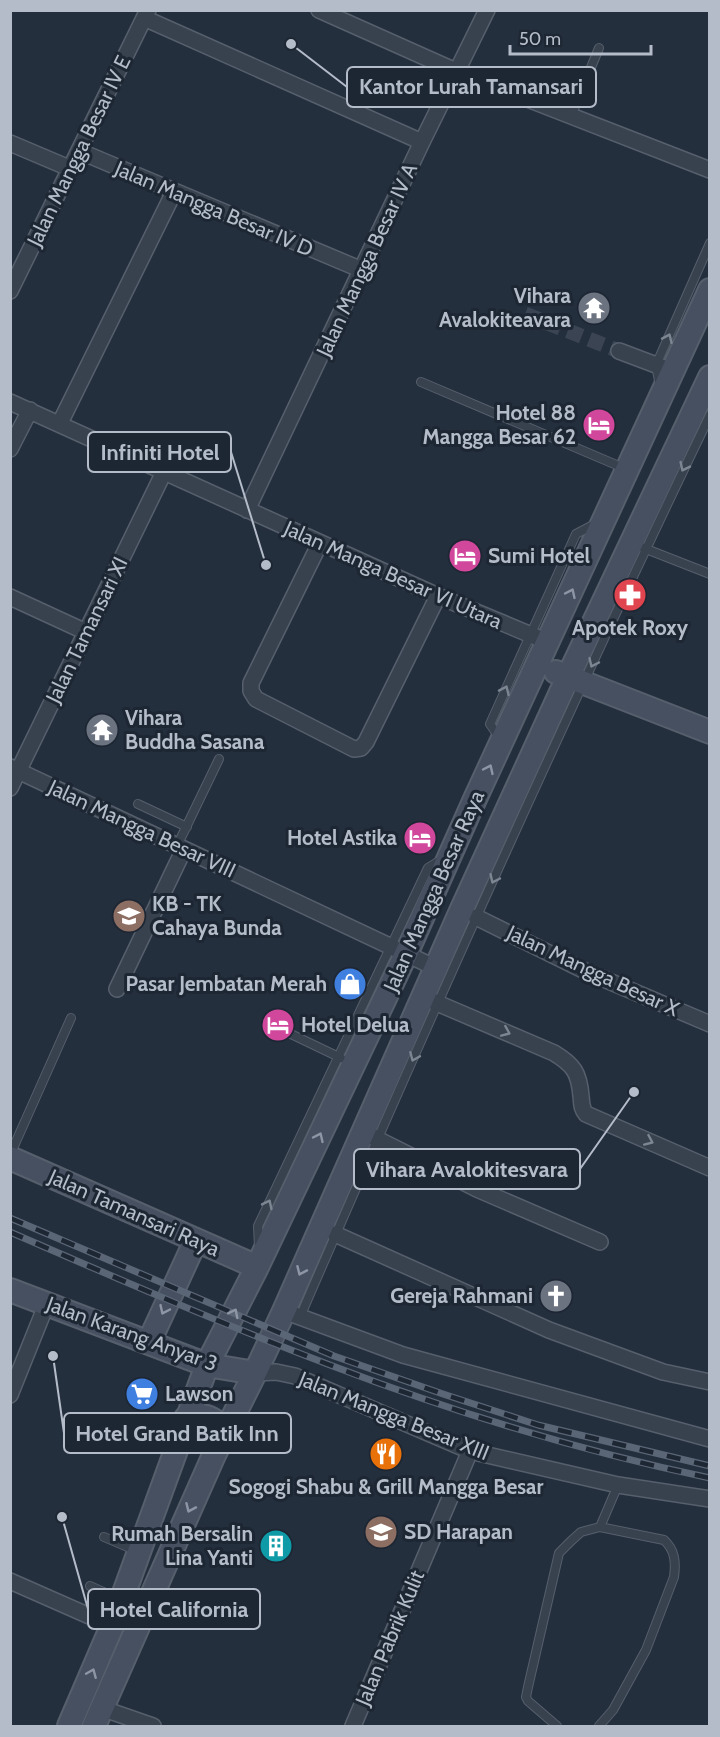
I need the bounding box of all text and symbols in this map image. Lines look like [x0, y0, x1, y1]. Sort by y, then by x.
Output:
scale bar [510, 18, 651, 56]
text: 50 m [519, 28, 561, 50]
street label: Jalan Mangga Besar IV E [21, 51, 136, 251]
callout: Kantor Lurah Tamansari [347, 67, 596, 107]
text: Kantor Lurah Tamansari [359, 73, 583, 100]
street label: Jalan Mangga Besar IV D [110, 155, 317, 262]
street label: Jalan Mangga Besar IV A [310, 159, 422, 361]
place label: Vihara Avalokiteavara [439, 283, 572, 332]
temple icon: Vihara Avalokiteavara [576, 290, 612, 326]
one-way arrow [661, 333, 673, 344]
place label: Hotel 88 Mangga Besar 62 [422, 400, 576, 449]
hotel icon: Hotel 88 Mangga Besar 62 [581, 407, 617, 443]
callout: Infiniti Hotel [88, 432, 231, 472]
text: Infiniti Hotel [100, 439, 220, 466]
one-way arrow [680, 461, 692, 472]
street label: Jalan Manga Besar VI Utara [279, 515, 506, 634]
hotel icon: Sumi Hotel [447, 538, 483, 574]
place label: Sumi Hotel [488, 543, 591, 568]
street label: Jalan Tamansari XI [40, 553, 133, 708]
pharmacy icon: Apotek Roxy [612, 577, 648, 613]
one-way arrow [563, 588, 575, 599]
place label: Apotek Roxy [572, 615, 689, 640]
one-way arrow [588, 657, 600, 668]
one-way arrow [498, 685, 510, 696]
place label: Vihara Buddha Sasana [125, 705, 265, 754]
temple icon: Vihara Buddha Sasana [84, 712, 120, 748]
one-way arrow [481, 765, 493, 776]
street label: Jalan Mangga Besar VIII [44, 774, 240, 883]
street label: Jalan Mangga Besar Raya [378, 786, 489, 996]
hotel icon: Hotel Astika [402, 820, 438, 856]
place label: Hotel Astika [287, 825, 398, 850]
one-way arrow [490, 872, 502, 883]
place label: KB - TK Cahaya Bunda [152, 891, 282, 940]
school or university icon: KB - TK Cahaya Bunda [111, 898, 147, 934]
street label: Jalan Mangga Besar X [502, 919, 684, 1022]
shop icon: Pasar Jembatan Merah [332, 966, 368, 1002]
place label: Pasar Jembatan Merah [125, 971, 327, 996]
hotel icon: Hotel Delua [260, 1007, 296, 1043]
place label: Hotel Delua [301, 1012, 410, 1037]
one-way arrow [500, 1025, 511, 1037]
one-way arrow [409, 1050, 421, 1061]
one-way arrow [311, 1133, 323, 1144]
one-way arrow [642, 1134, 653, 1146]
callout: Vihara Avalokitesvara [354, 1149, 580, 1189]
text: Vihara Avalokitesvara [366, 1156, 568, 1183]
street label: Jalan Tamansari Raya [44, 1163, 223, 1261]
one-way arrow [261, 1200, 273, 1211]
one-way arrow [297, 1265, 309, 1276]
church icon: Gereja Rahmani [538, 1278, 574, 1314]
place label: Gereja Rahmani [390, 1283, 533, 1308]
street label: Jalan Karang Anyar 3 [42, 1291, 221, 1376]
one-way arrow [159, 1304, 171, 1315]
one-way arrow [227, 1308, 238, 1319]
street label: Jalan Mangga Besar XIII [294, 1366, 493, 1465]
supermarket icon: Lawson [124, 1376, 160, 1412]
place label: Lawson [165, 1381, 233, 1406]
callout: Hotel Grand Batik Inn [64, 1413, 291, 1453]
text: Hotel Grand Batik Inn [75, 1420, 279, 1447]
restaurant icon: Sogogi Shabu & Grill Mangga Besar [368, 1436, 404, 1472]
place label: Sogogi Shabu & Grill Mangga Besar [228, 1474, 544, 1499]
one-way arrow [185, 1502, 197, 1513]
school or university icon: SD Harapan [363, 1514, 399, 1550]
place label: SD Harapan [404, 1519, 513, 1544]
place label: Rumah Bersalin Lina Yanti [111, 1521, 253, 1570]
building icon: Rumah Bersalin Lina Yanti [258, 1528, 294, 1564]
street label: Jalan Pabrik Kulit [349, 1567, 429, 1710]
callout: Hotel California [88, 1589, 260, 1629]
text: Hotel California [100, 1596, 248, 1623]
one-way arrow [85, 1668, 97, 1679]

